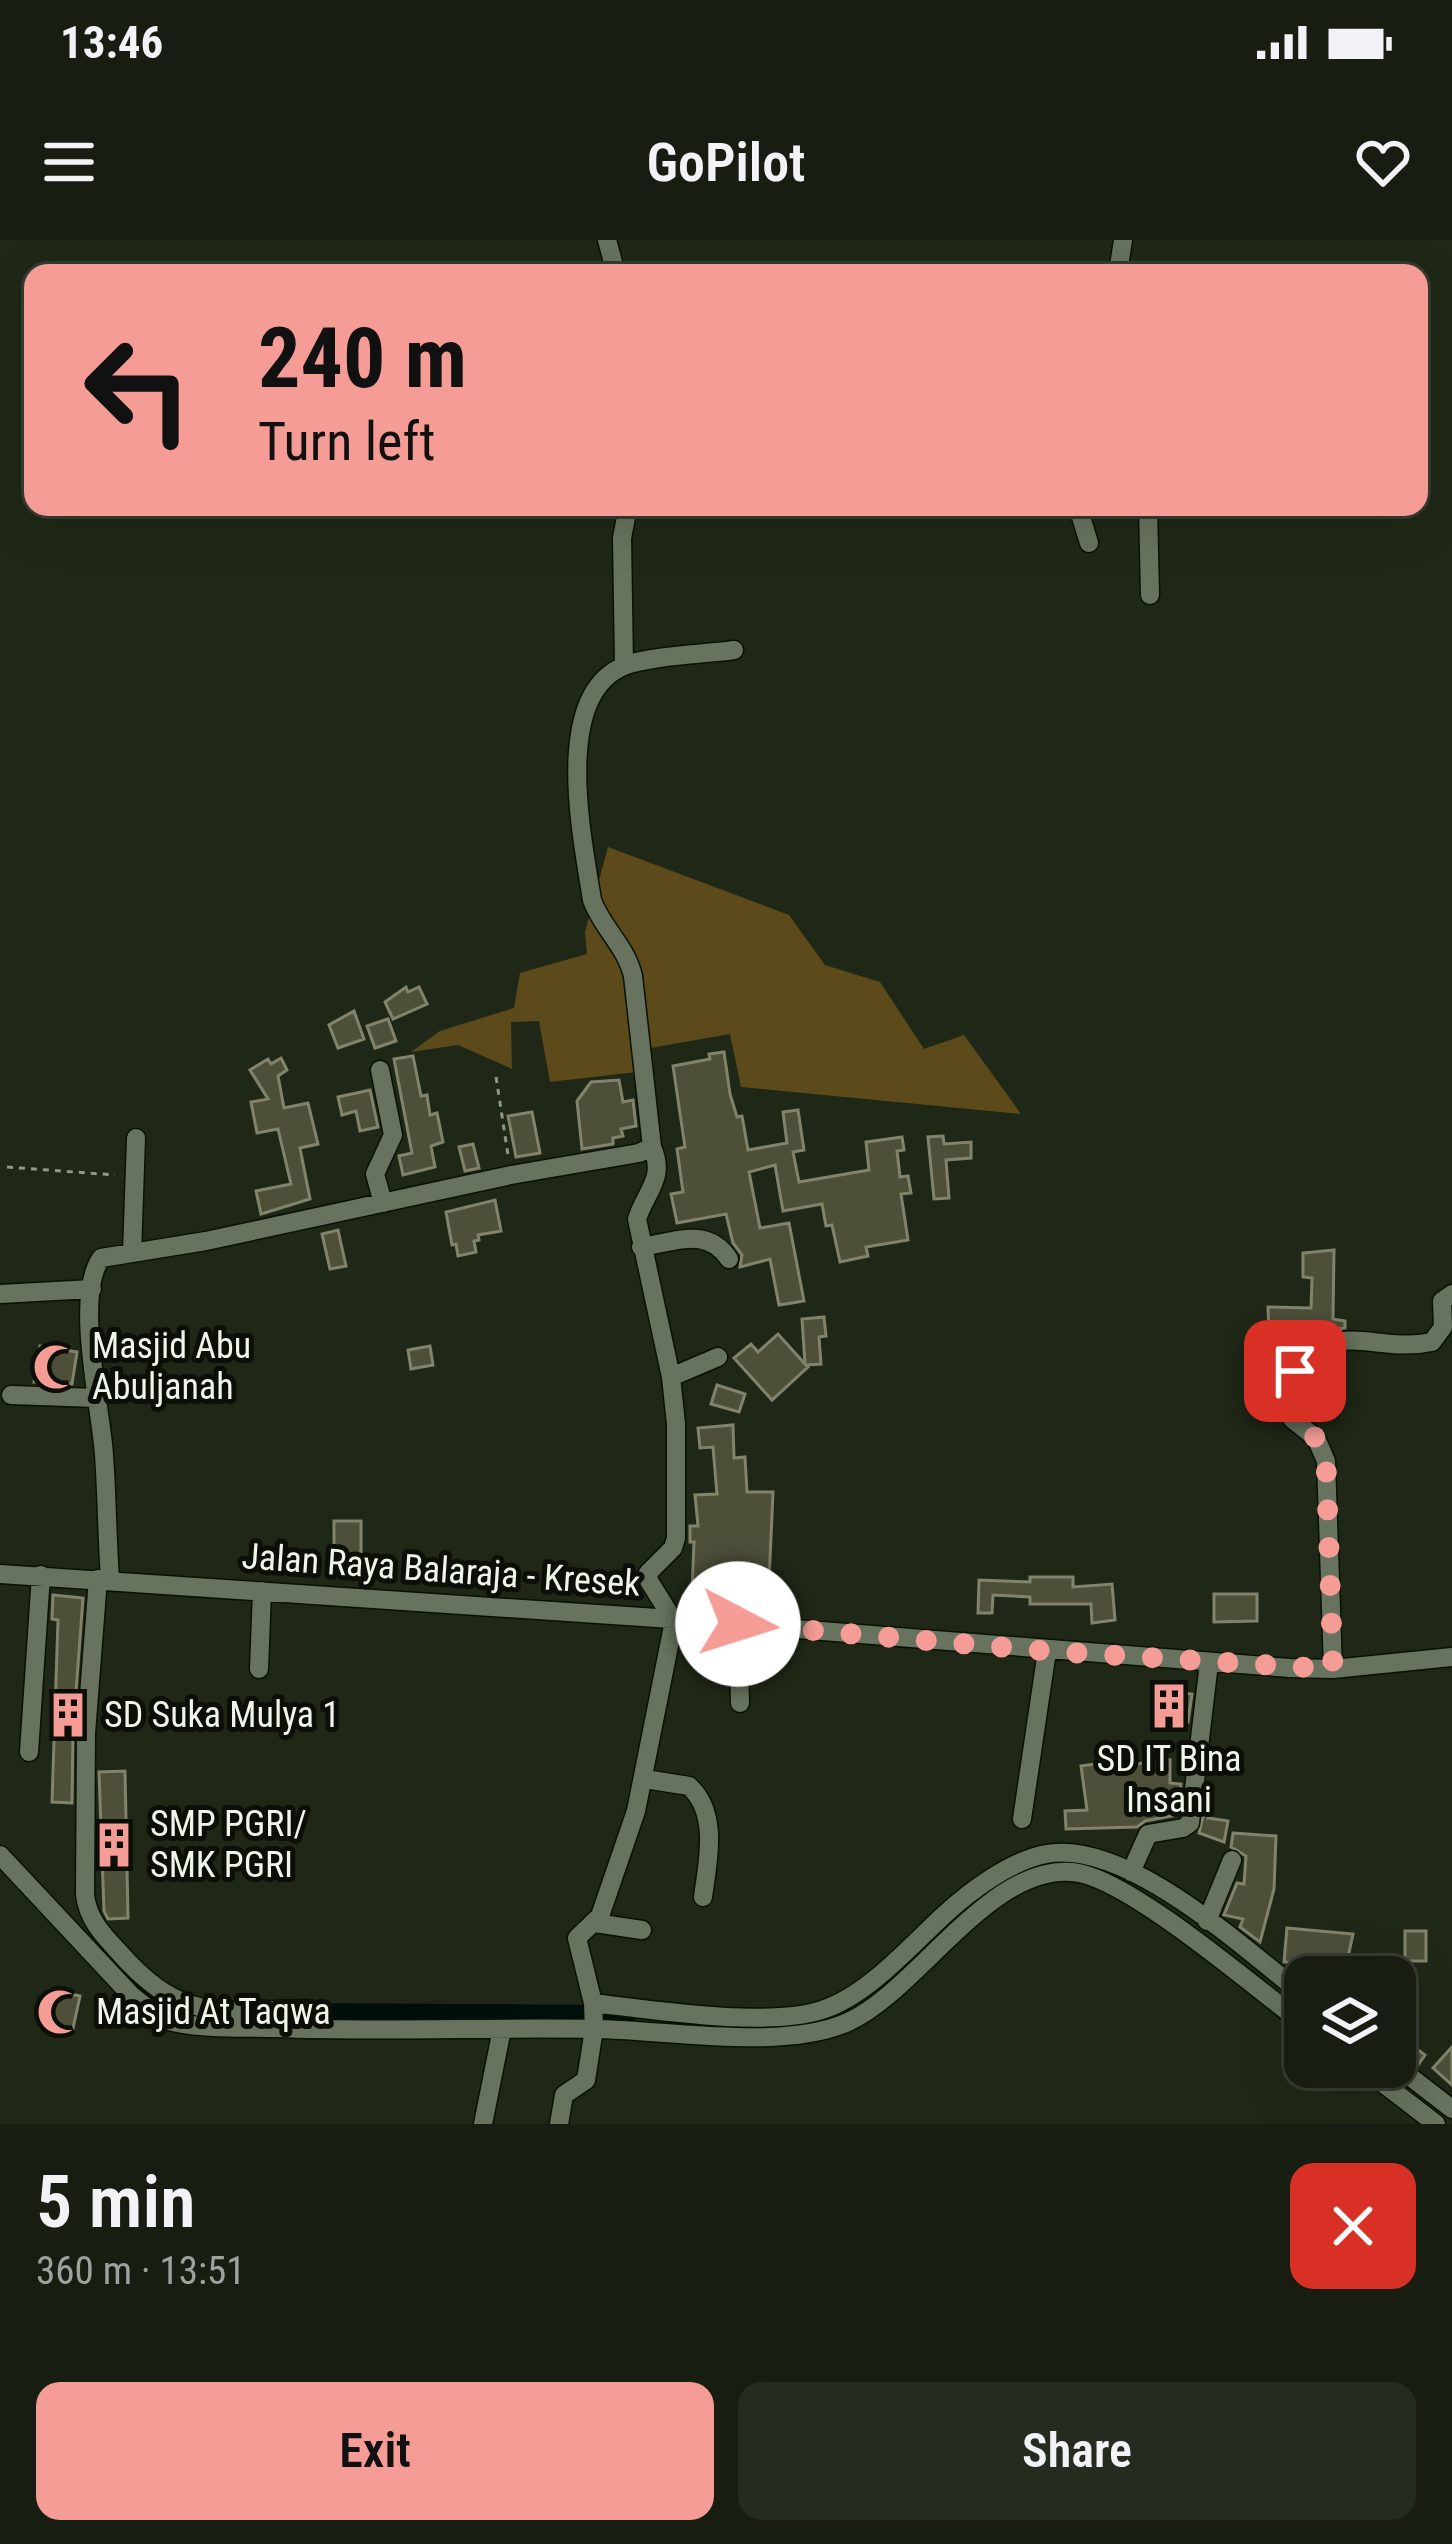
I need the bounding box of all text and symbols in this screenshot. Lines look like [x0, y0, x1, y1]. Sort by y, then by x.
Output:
text: 13:46 [60, 16, 163, 69]
icon: menu [36, 129, 102, 195]
icon: heart [1350, 129, 1416, 195]
text: GoPilot [646, 131, 806, 194]
text: 240 m [258, 309, 467, 408]
icon: left [60, 312, 216, 468]
text: Turn left [258, 410, 435, 473]
pin [1244, 1320, 1346, 1422]
place label: Masjid Abu Abuljanah [92, 1325, 251, 1408]
icon: arrive [1262, 1338, 1328, 1404]
mosque icon: Masjid Abu Abuljanah [31, 1342, 81, 1392]
street label: Jalan Raya Balaraja - Kresek [240, 1535, 642, 1605]
position arrow [675, 1561, 801, 1687]
building icon: SD IT Bina Insani [1144, 1681, 1194, 1731]
building icon: SD Suka Mulya 1 [43, 1690, 93, 1740]
place label: SD Suka Mulya 1 [104, 1694, 340, 1736]
place label: SD IT Bina Insani [1097, 1738, 1241, 1821]
place label: SMP PGRI/ SMK PGRI [150, 1803, 307, 1886]
building icon: SMP PGRI/ SMK PGRI [89, 1820, 139, 1870]
map controls [1284, 1956, 1416, 2088]
button: layers [1284, 1956, 1416, 2088]
mosque icon: Masjid At Taqwa [35, 1987, 85, 2037]
place label: Masjid At Taqwa [96, 1991, 331, 2033]
text: 5 min [36, 2160, 195, 2245]
button: close [1290, 2163, 1416, 2289]
text: 360 m · 13:51 [36, 2248, 246, 2294]
button: Exit [36, 2382, 714, 2520]
button: Share [738, 2382, 1416, 2520]

